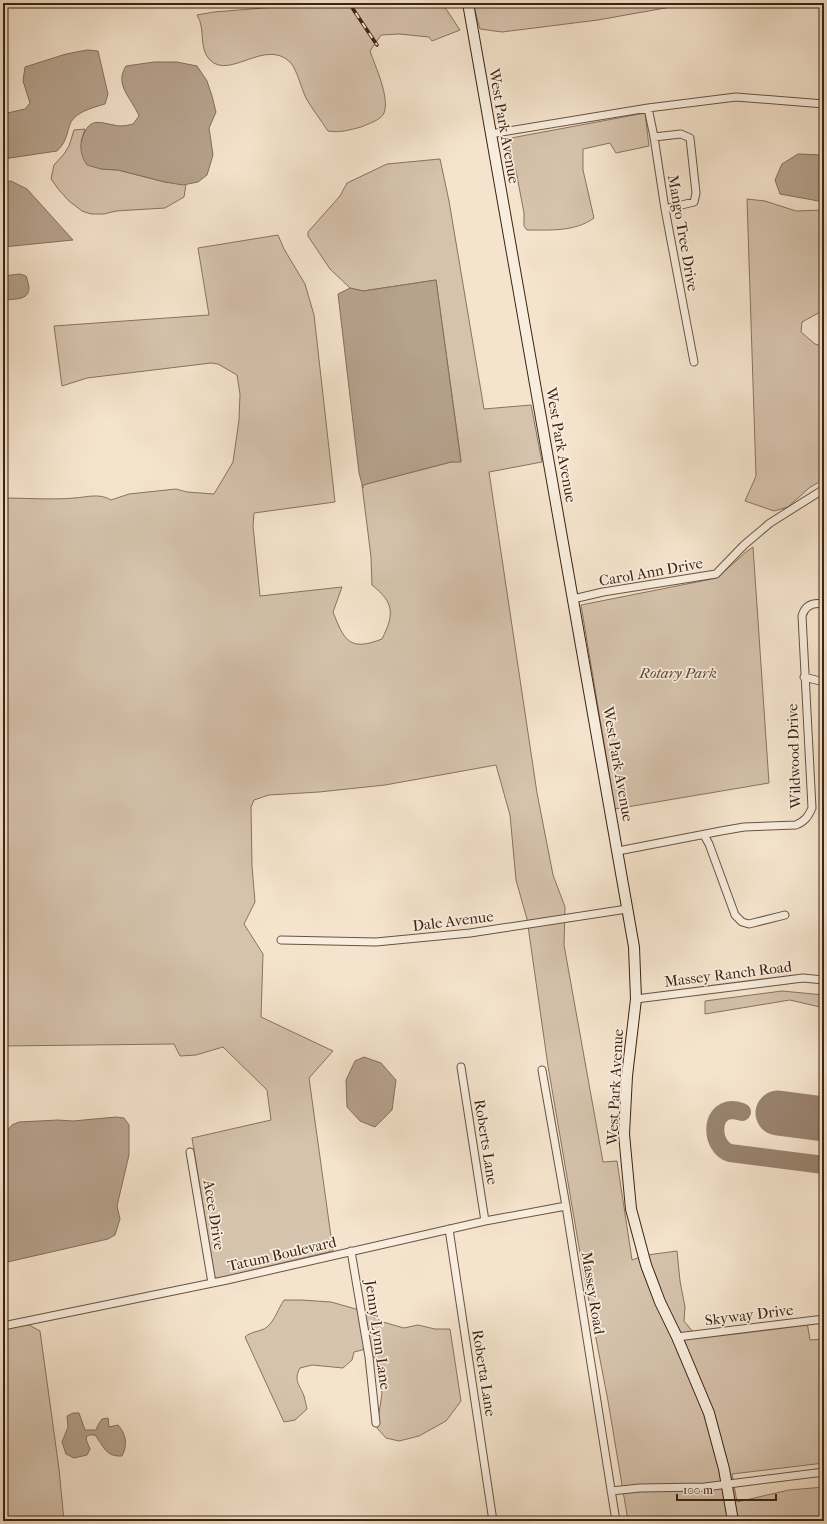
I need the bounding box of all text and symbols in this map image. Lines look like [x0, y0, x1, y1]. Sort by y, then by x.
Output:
street label: West Park Avenue [485, 66, 523, 186]
street label: Mango Tree Drive [664, 173, 702, 293]
street label: West Park Avenue [542, 385, 580, 505]
street label: Carol Ann Drive [598, 554, 705, 590]
park label: Rotary Park [638, 664, 717, 682]
street label: Wildwood Drive [783, 703, 805, 810]
street label: West Park Avenue [599, 704, 637, 824]
street label: Dale Avenue [411, 907, 495, 935]
street label: Massey Ranch Road [663, 957, 794, 991]
street label: West Park Avenue [603, 1028, 627, 1147]
street label: Roberts Lane [470, 1098, 502, 1187]
street label: Acee Drive [199, 1178, 229, 1252]
street label: Tatum Boulevard [226, 1233, 339, 1275]
street label: Massey Road [578, 1250, 609, 1336]
street label: Jenny Lynn Lane [361, 1278, 395, 1391]
street label: Skyway Drive [704, 1301, 795, 1329]
street label: Roberta Lane [468, 1328, 500, 1418]
scale bar [677, 1476, 776, 1502]
text: 100 m [683, 1483, 713, 1497]

